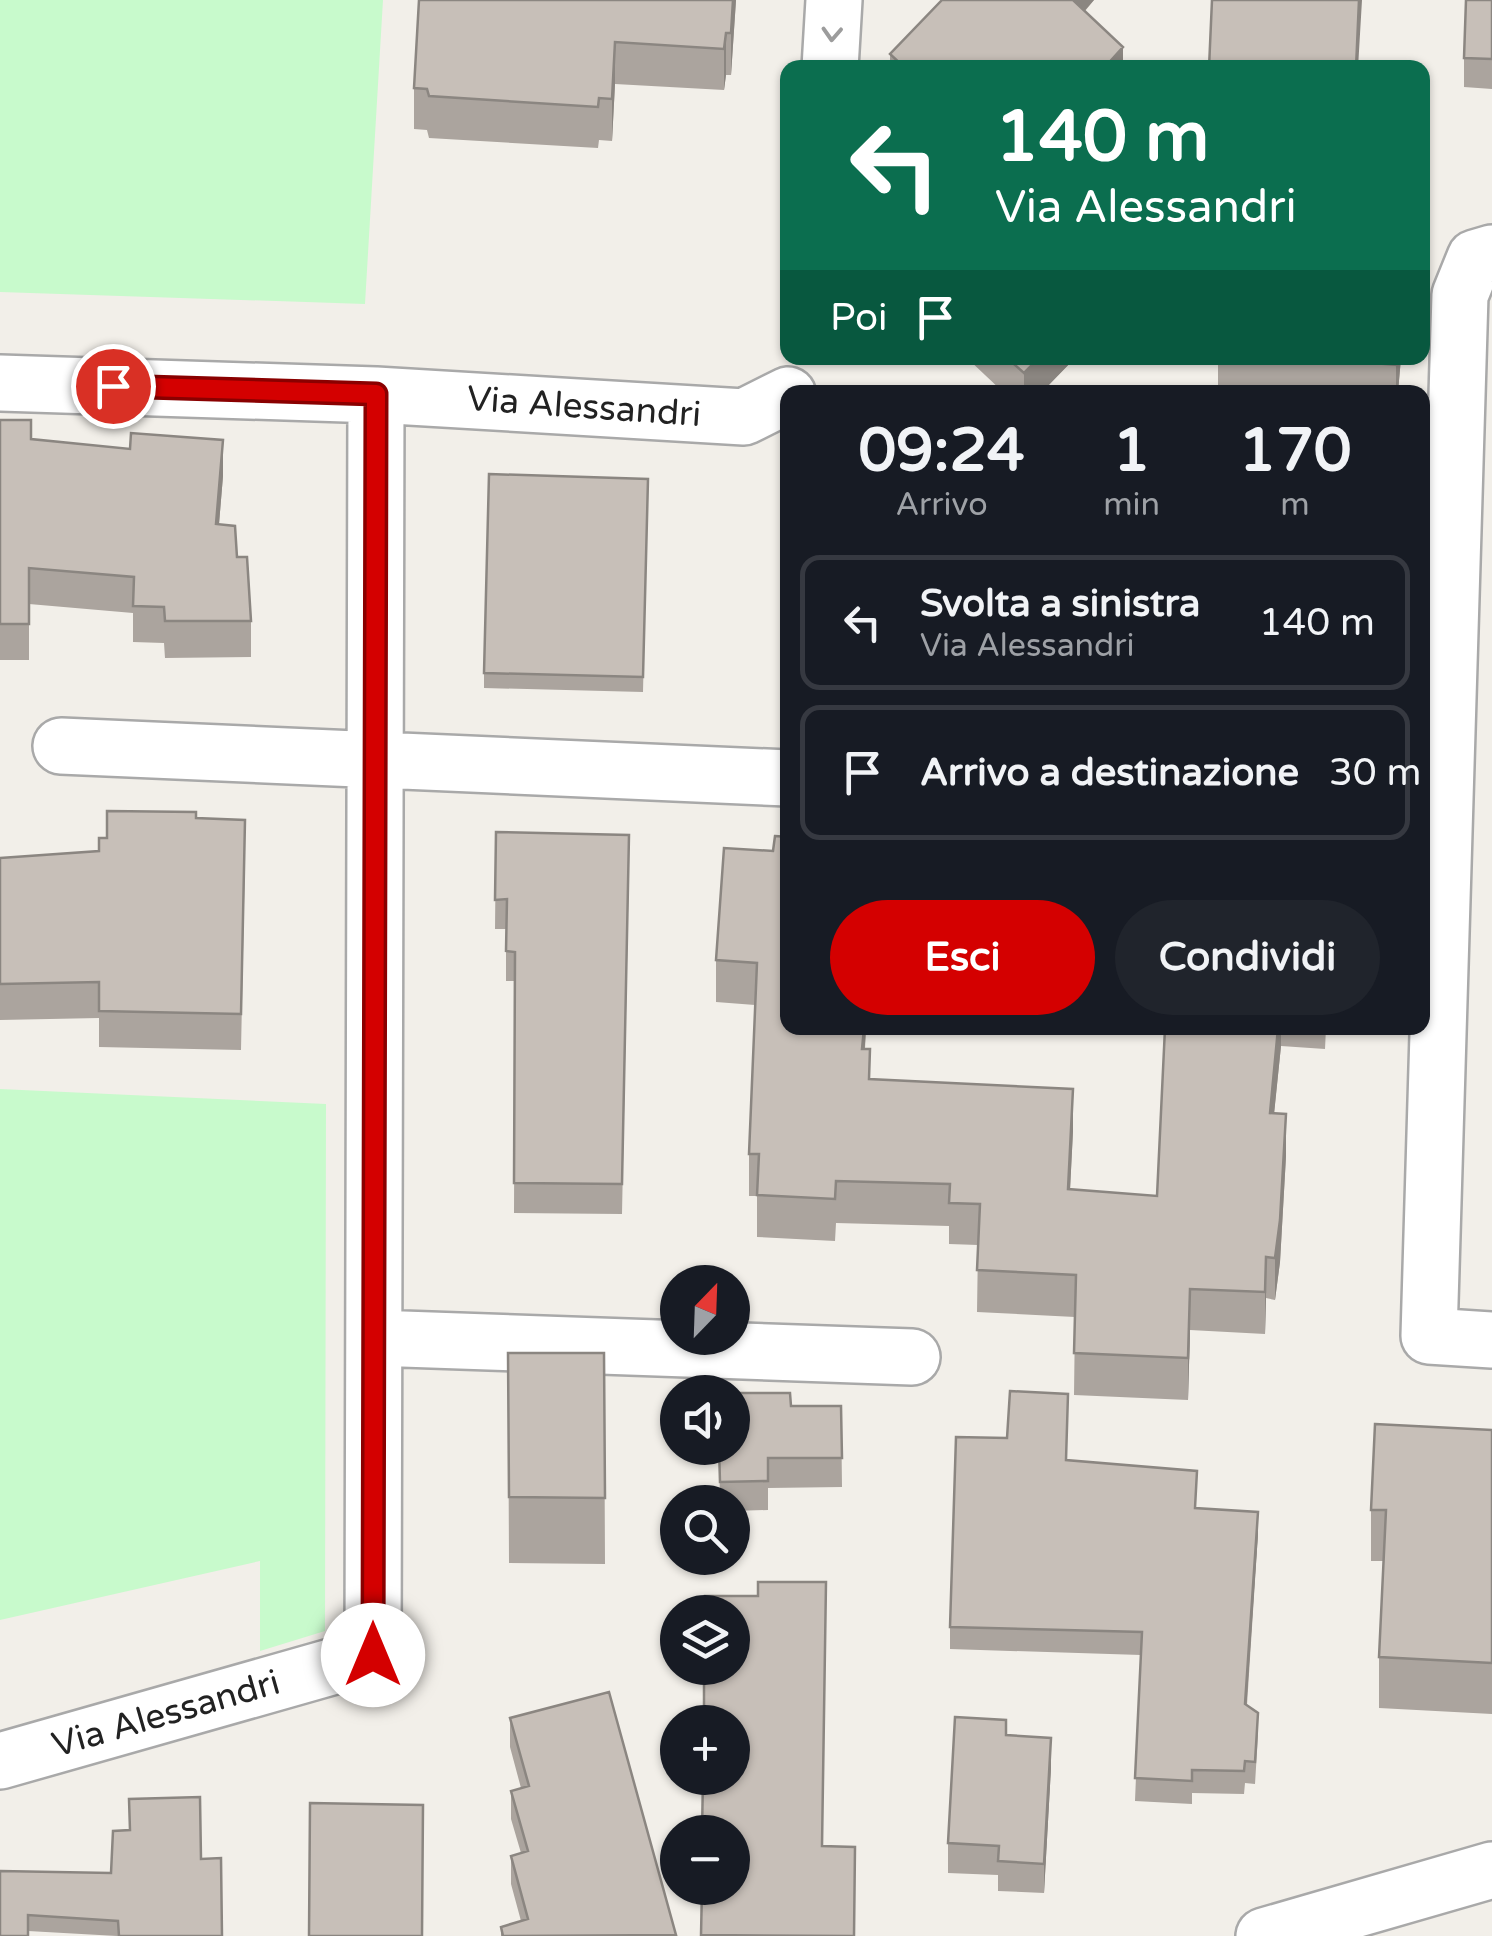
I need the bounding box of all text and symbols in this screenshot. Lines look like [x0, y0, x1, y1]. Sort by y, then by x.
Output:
one-way arrow [822, 26, 843, 42]
text: 140 m [995, 96, 1209, 180]
icon: left [830, 100, 960, 230]
text: Via Alessandri [995, 181, 1297, 235]
icon: arrive [908, 290, 963, 345]
text: Poi [830, 295, 888, 341]
pin [71, 344, 156, 429]
icon: arrive [86, 359, 141, 414]
street label: Via Alessandri [466, 378, 702, 436]
text: 09:24 [858, 415, 1025, 487]
text: 1 [1113, 415, 1150, 487]
text: 170 [1238, 415, 1352, 487]
text: Arrivo [895, 486, 988, 524]
text: min [1103, 486, 1160, 524]
text: m [1280, 486, 1310, 524]
text: Svolta a sinistra [920, 581, 1200, 627]
icon: left [835, 595, 890, 650]
text: 140 m [1259, 600, 1375, 646]
text: Via Alessandri [920, 627, 1135, 665]
icon: arrive [835, 745, 890, 800]
text: Arrivo a destinazione [920, 750, 1299, 796]
text: 30 m [1329, 750, 1421, 796]
button: Esci [830, 900, 1095, 1015]
button: Condividi [1115, 900, 1380, 1015]
north arrow [660, 1265, 750, 1355]
map controls [660, 1265, 750, 1905]
button: sound [660, 1375, 750, 1465]
button: search [660, 1485, 750, 1575]
button: layers [660, 1595, 750, 1685]
position arrow [321, 1603, 425, 1707]
street label: Via Alessandri [47, 1661, 285, 1767]
button: + [660, 1705, 750, 1795]
button: − [660, 1815, 750, 1905]

